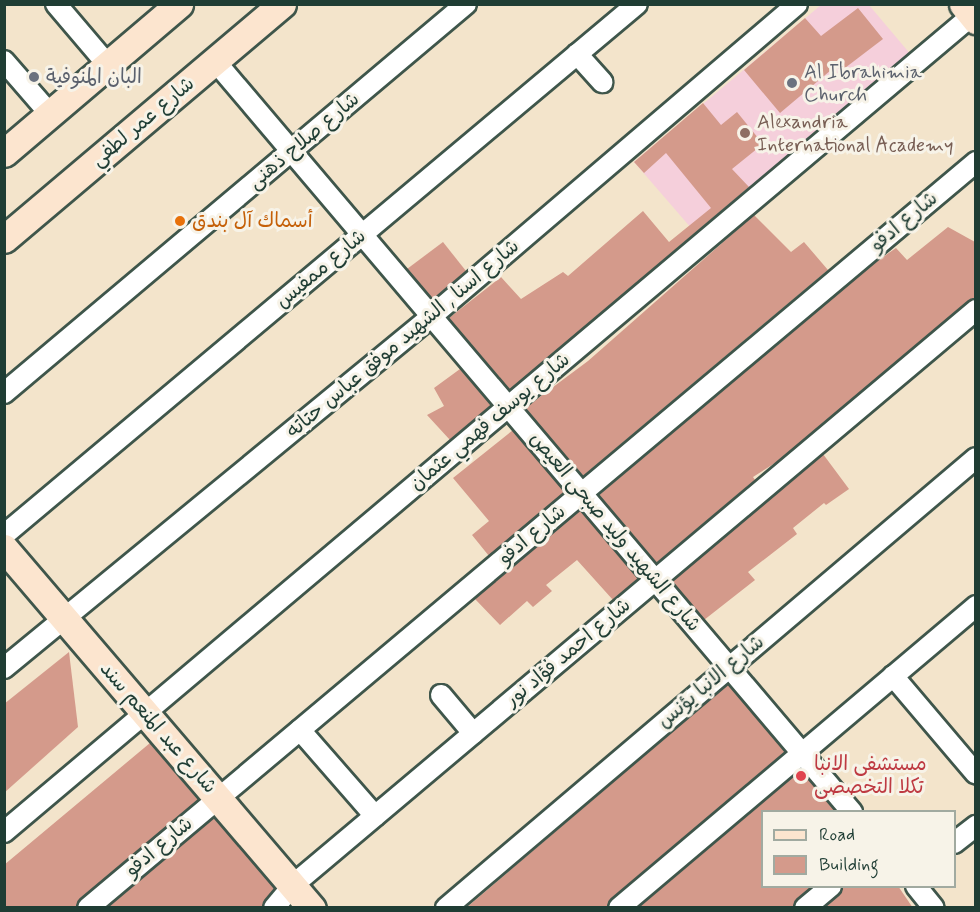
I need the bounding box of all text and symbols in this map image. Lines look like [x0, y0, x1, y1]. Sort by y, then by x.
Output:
place label: Al Ibrahimia Church [804, 60, 909, 107]
place label: البان المنوفية [46, 65, 142, 89]
marker: البان المنوفية [27, 70, 41, 84]
street label: شارع عمر لطفي [86, 72, 200, 172]
marker: Al Ibrahimia Church [785, 76, 799, 90]
street label: شارع صلاح ذهنى [243, 87, 365, 195]
place label: Alexandria International Academy [757, 110, 957, 157]
marker: Alexandria International Academy [738, 126, 752, 140]
street label: شارع ادفو [865, 187, 943, 257]
place label: أسماك آل بندق [192, 209, 313, 233]
marker: أسماك آل بندق [173, 214, 187, 228]
street label: شارع ممفيس [271, 224, 371, 314]
street label: شارع اسنا , الشهيد موفق عباس حتاته [282, 235, 524, 443]
street label: شارع يوسف فهمي عثمان [405, 348, 575, 496]
street label: شارع الشهيد وليد صبحى العيص [524, 427, 706, 637]
street label: شارع ادفو [493, 500, 571, 570]
street label: شارع احمد فؤاد نور [500, 593, 636, 713]
street label: شارع الانبا يؤنس [653, 630, 769, 734]
street label: شارع عبد المنعم سند [94, 657, 222, 799]
place label: مستشفى الانبا تكلا التخصصى [814, 752, 927, 799]
marker: مستشفى الانبا تكلا التخصصى [792, 767, 810, 785]
legend [761, 810, 956, 888]
street label: شارع ادفو [120, 812, 198, 882]
text: Road [819, 823, 855, 847]
text: Building [819, 853, 879, 877]

